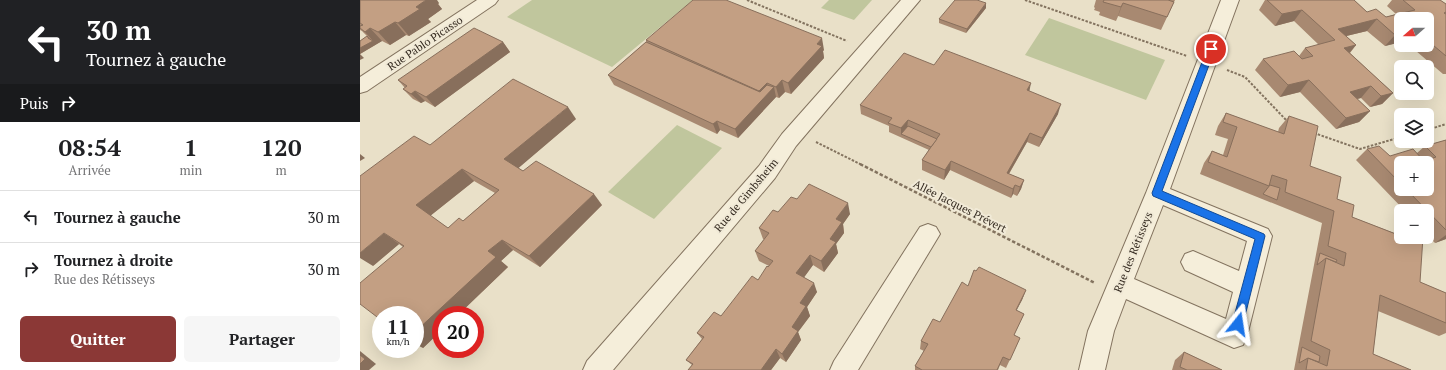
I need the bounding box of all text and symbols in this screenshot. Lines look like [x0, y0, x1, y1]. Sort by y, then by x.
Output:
text: 30 m [86, 11, 151, 48]
north arrow [1394, 12, 1434, 52]
map controls [1394, 12, 1434, 244]
street label: Rue Pablo Picasso [385, 13, 465, 73]
icon: left [20, 16, 72, 68]
pin [1194, 32, 1228, 66]
icon: arrive [1200, 38, 1222, 60]
text: Tournez à gauche [86, 47, 226, 71]
button: search [1394, 60, 1434, 100]
icon: right [57, 92, 79, 114]
text: Puis [20, 93, 49, 113]
button: layers [1394, 108, 1434, 148]
text: 08:54 [58, 131, 121, 163]
text: 1 [184, 131, 198, 163]
text: 120 [261, 131, 301, 163]
street label: Rue de Gimbsheim [711, 155, 781, 235]
button: + [1394, 156, 1434, 196]
text: Arrivée [69, 161, 111, 179]
text: min [179, 161, 202, 179]
text: m [276, 161, 287, 179]
street label: Allée Jacques Prévert [911, 176, 1009, 236]
button: − [1394, 204, 1434, 244]
icon: left [20, 206, 42, 228]
text: Tournez à gauche [54, 207, 181, 227]
text: 30 m [307, 207, 340, 227]
street label: Rue des Rétisseys [1110, 210, 1156, 294]
text: Tournez à droite [54, 250, 173, 270]
icon: right [20, 258, 42, 280]
text: 30 m [307, 259, 340, 279]
text: Rue des Rétisseys [54, 270, 155, 288]
position arrow [1217, 303, 1259, 345]
speed limit sign: 20 [432, 306, 484, 358]
text: 11 [387, 313, 409, 340]
button: Quitter [20, 316, 176, 362]
button: Partager [184, 316, 340, 362]
text: km/h [386, 335, 410, 348]

